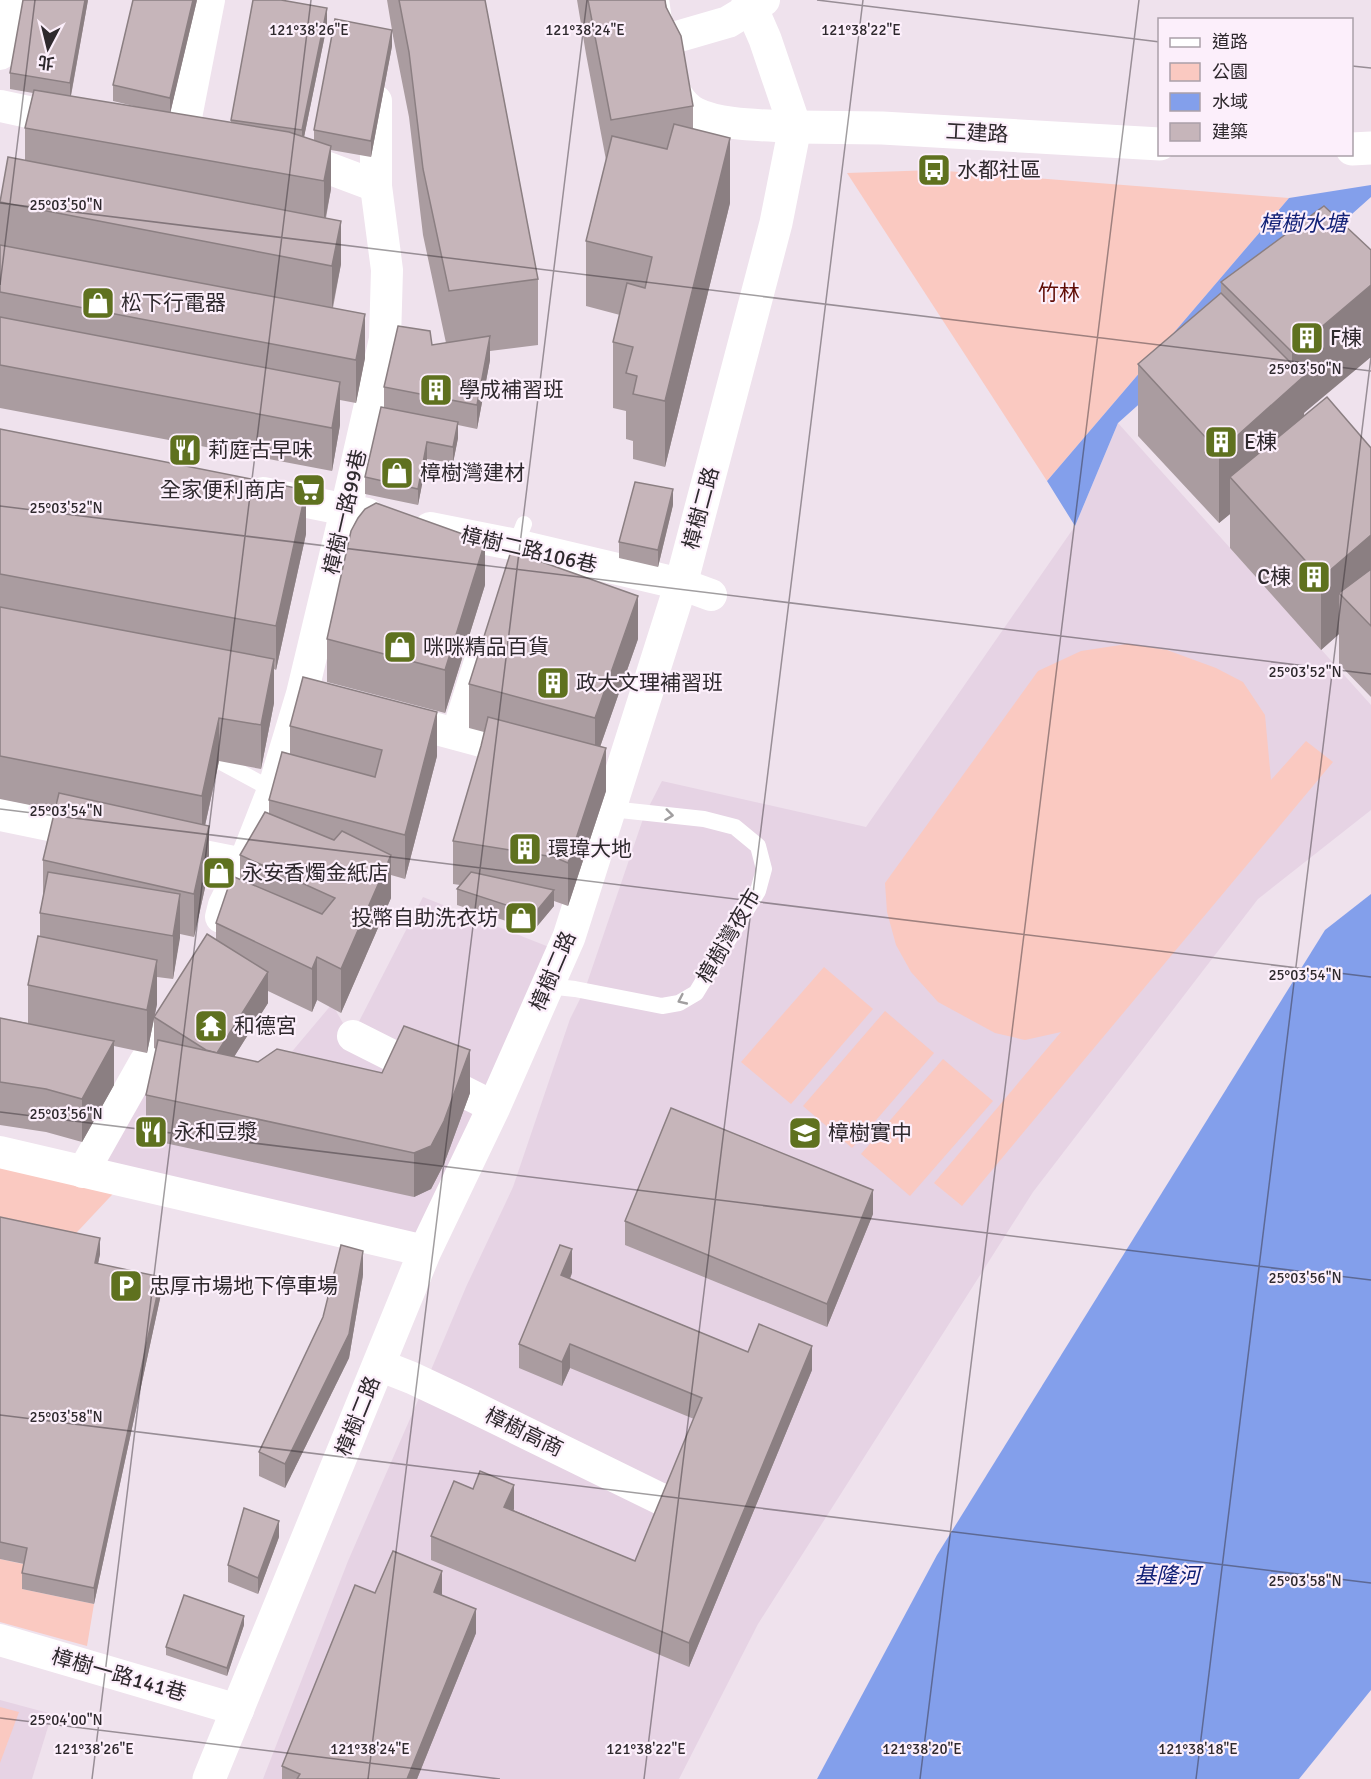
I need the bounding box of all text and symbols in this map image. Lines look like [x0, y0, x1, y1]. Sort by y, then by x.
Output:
north arrow [18, 18, 78, 78]
legend [1158, 18, 1353, 156]
text: 121°38'26"E [269, 21, 349, 39]
text: 121°38'24"E [545, 21, 625, 39]
text: 121°38'22"E [821, 21, 901, 39]
text: 道路 [1212, 31, 1248, 53]
text: 北 [37, 51, 55, 73]
text: 公園 [1212, 61, 1248, 83]
text: 水域 [1212, 91, 1248, 113]
street label: 工建路 [945, 118, 1009, 148]
text: 建築 [1212, 121, 1248, 143]
bus stop icon: 水都社區 [916, 152, 952, 188]
place label: 水都社區 [957, 157, 1041, 183]
text: 25°03'50"N [29, 196, 103, 214]
water label: 樟樹水塘 [1259, 210, 1351, 237]
park label: 竹林 [1038, 280, 1080, 306]
shop icon: 松下行電器 [80, 285, 116, 321]
place label: 松下行電器 [121, 290, 226, 316]
building icon: F棟 [1289, 320, 1325, 356]
place label: F棟 [1330, 325, 1362, 351]
text: 25°03'50"N [1268, 360, 1342, 378]
building icon: 學成補習班 [418, 372, 454, 408]
place label: 學成補習班 [459, 377, 564, 403]
building icon: E棟 [1203, 424, 1239, 460]
place label: E棟 [1244, 429, 1277, 455]
restaurant icon: 莉庭古早味 [167, 432, 203, 468]
place label: 莉庭古早味 [208, 437, 313, 463]
street label: 樟樹一路99巷 [318, 447, 372, 577]
shop icon: 樟樹灣建材 [379, 455, 415, 491]
place label: 樟樹灣建材 [420, 460, 525, 486]
street label: 樟樹二路 [678, 464, 724, 552]
supermarket icon: 全家便利商店 [291, 472, 327, 508]
place label: 全家便利商店 [160, 477, 286, 503]
text: 25°03'52"N [29, 499, 103, 517]
street label: 樟樹二路106巷 [458, 522, 600, 578]
building icon: C棟 [1296, 559, 1332, 595]
place label: C棟 [1257, 564, 1291, 590]
shop icon: 咪咪精品百貨 [382, 629, 418, 665]
place label: 咪咪精品百貨 [423, 634, 549, 660]
text: 25°03'52"N [1268, 663, 1342, 681]
building icon: 政大文理補習班 [535, 665, 571, 701]
place label: 政大文理補習班 [576, 670, 723, 696]
text: 25°03'54"N [29, 802, 103, 820]
one-way arrow [664, 808, 673, 821]
building icon: 環瑋大地 [507, 831, 543, 867]
place label: 環瑋大地 [548, 836, 632, 862]
shop icon: 永安香燭金紙店 [201, 855, 237, 891]
place label: 永安香燭金紙店 [242, 860, 389, 886]
street label: 樟樹灣夜市 [691, 884, 767, 988]
shop icon: 投幣自助洗衣坊 [503, 900, 539, 936]
place label: 投幣自助洗衣坊 [351, 905, 498, 931]
street label: 樟樹二路 [525, 927, 581, 1015]
text: 25°03'54"N [1268, 966, 1342, 984]
one-way arrow [677, 993, 688, 1005]
temple icon: 和德宮 [193, 1008, 229, 1044]
place label: 和德宮 [234, 1013, 297, 1039]
text: 25°03'56"N [29, 1105, 103, 1123]
restaurant icon: 永和豆漿 [133, 1114, 169, 1150]
school or university icon: 樟樹實中 [787, 1115, 823, 1151]
place label: 永和豆漿 [174, 1119, 258, 1145]
place label: 樟樹實中 [828, 1120, 912, 1146]
parking icon: 忠厚市場地下停車場 [108, 1268, 144, 1304]
text: 25°03'56"N [1268, 1269, 1342, 1287]
place label: 忠厚市場地下停車場 [149, 1273, 338, 1299]
street label: 樟樹二路 [330, 1372, 386, 1460]
street label: 樟樹高商 [481, 1402, 567, 1462]
text: 25°03'58"N [29, 1408, 103, 1426]
water label: 基隆河 [1134, 1562, 1204, 1589]
text: 25°03'58"N [1268, 1572, 1342, 1590]
street label: 樟樹一路141巷 [49, 1643, 189, 1707]
text: 25°04'00"N [29, 1711, 103, 1729]
text: 121°38'26"E [54, 1740, 134, 1758]
text: 121°38'24"E [330, 1740, 410, 1758]
text: 121°38'22"E [606, 1740, 686, 1758]
text: 121°38'20"E [882, 1740, 962, 1758]
text: 121°38'18"E [1158, 1740, 1238, 1758]

